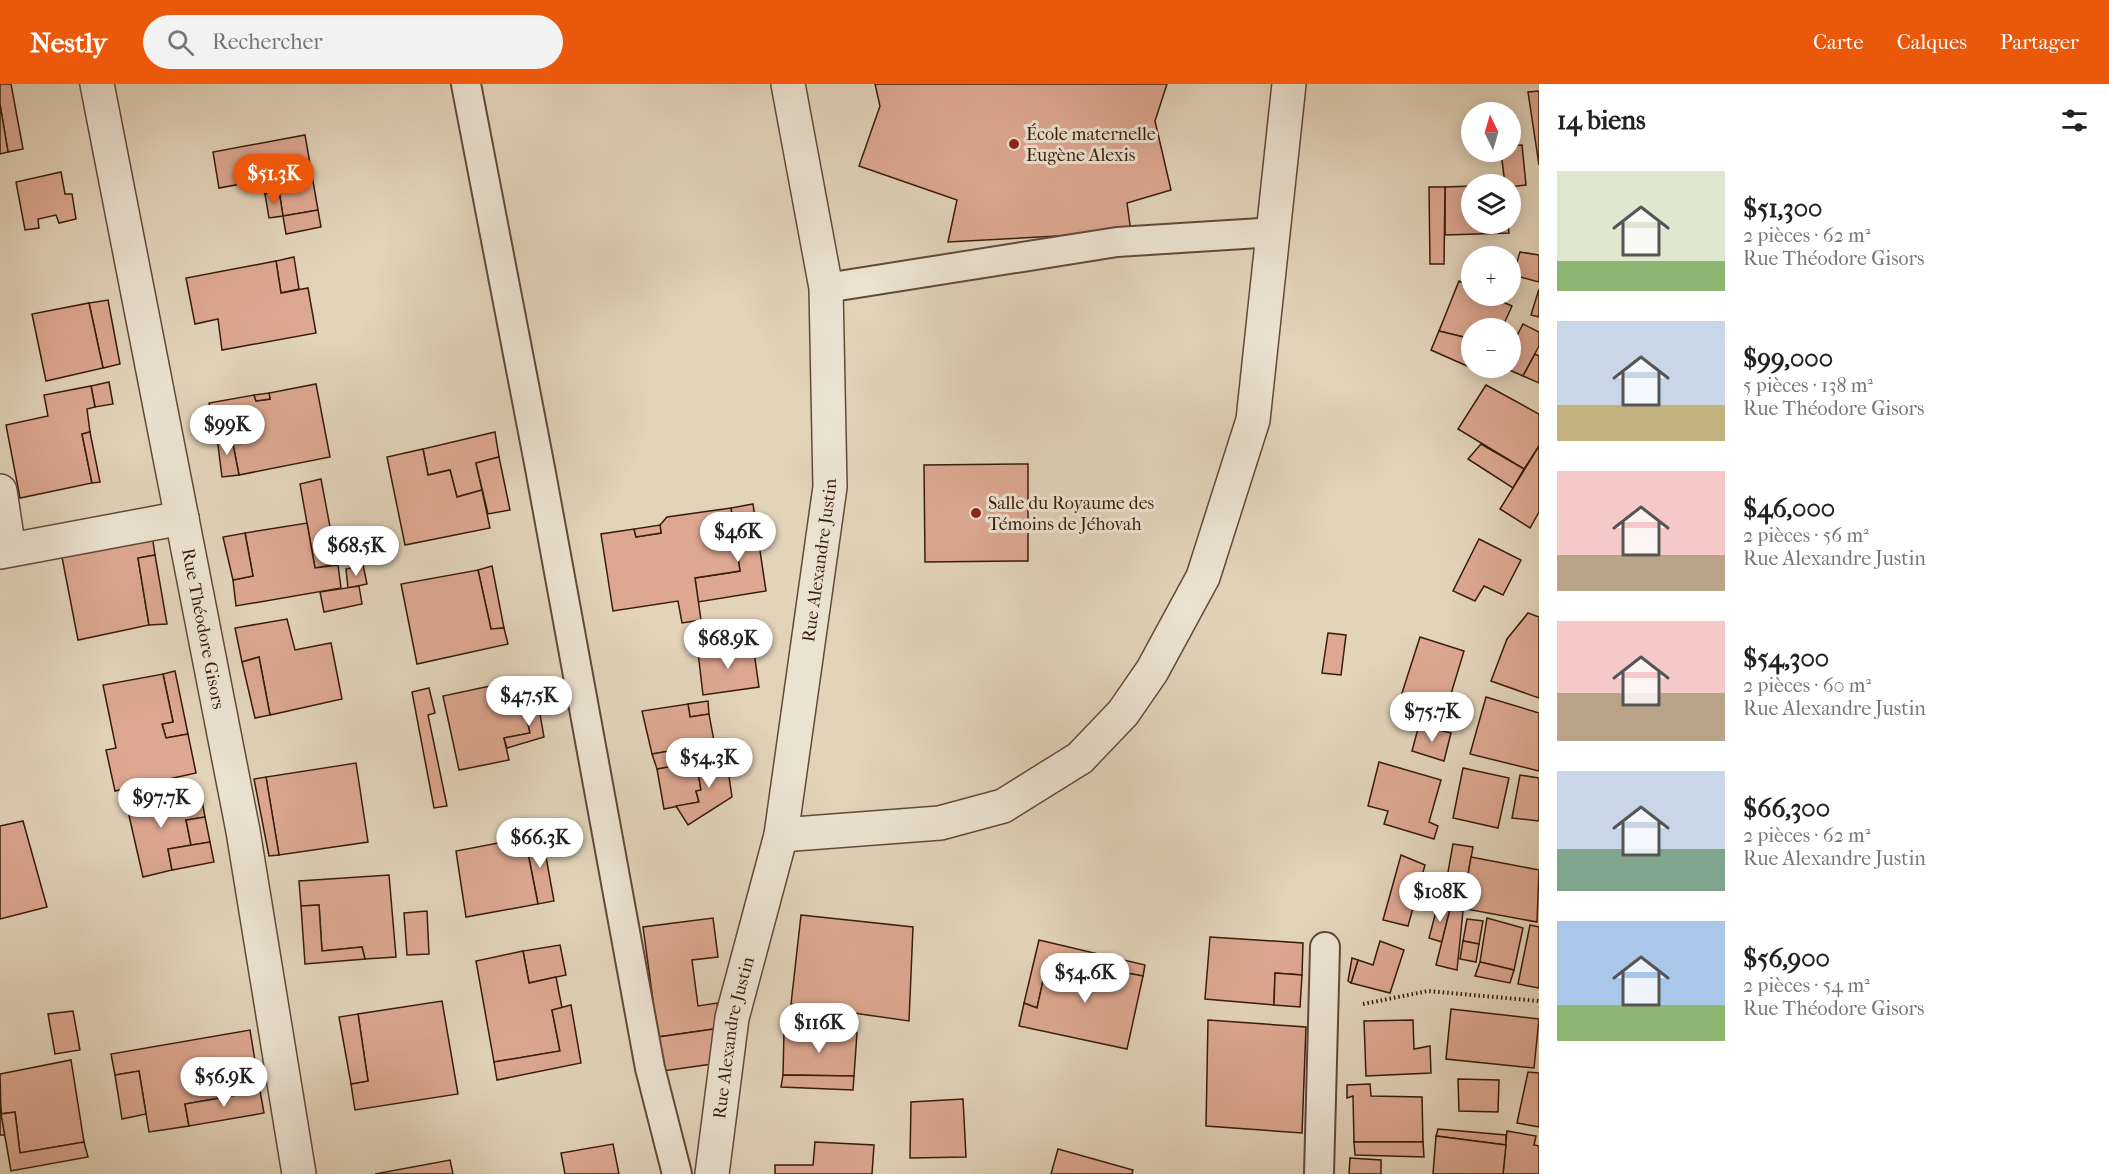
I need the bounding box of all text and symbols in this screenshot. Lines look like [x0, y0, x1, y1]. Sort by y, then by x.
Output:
search box [143, 15, 563, 69]
text: Nestly [30, 26, 107, 59]
icon: search [164, 26, 197, 59]
text: Rechercher [212, 29, 323, 55]
text: Carte [1813, 30, 1864, 54]
text: Calques [1897, 30, 1967, 54]
text: Partager [2000, 30, 2079, 54]
north arrow [1461, 102, 1521, 162]
map controls [1461, 102, 1521, 378]
icon: filters [2058, 104, 2091, 137]
text: 14 biens [1557, 105, 1646, 136]
place label: École maternelle Eugène Alexis [1026, 123, 1156, 166]
marker: École maternelle Eugène Alexis [1007, 137, 1021, 151]
pin: $51.3K [225, 154, 323, 205]
text: $51.3K [247, 162, 301, 185]
button: layers [1461, 174, 1521, 234]
text: $51,300 [1743, 193, 1822, 224]
icon: home [1605, 195, 1677, 267]
text: 2 pièces · 62 m² [1743, 224, 1870, 247]
button: + [1461, 246, 1521, 306]
text: Rue Théodore Gisors [1743, 247, 1924, 270]
button: − [1461, 318, 1521, 378]
text: $99,000 [1743, 343, 1833, 374]
icon: home [1605, 345, 1677, 417]
text: 5 pièces · 138 m² [1743, 374, 1873, 397]
text: Rue Théodore Gisors [1743, 397, 1924, 420]
pin: $99K [191, 405, 263, 456]
text: $99K [204, 413, 250, 436]
street label: Rue Alexandre Justin [798, 478, 841, 643]
place label: Salle du Royaume des Témoins de Jéhovah [988, 493, 1155, 535]
text: $46,000 [1743, 493, 1835, 524]
icon: home [1605, 495, 1677, 567]
marker: Salle du Royaume des Témoins de Jéhovah [969, 506, 983, 520]
pin: $46K [702, 512, 774, 563]
text: $46K [714, 520, 762, 543]
text: 2 pièces · 56 m² [1743, 524, 1869, 547]
pin: $68.5K [307, 526, 405, 577]
text: $68.5K [327, 534, 385, 557]
street label: Rue Théodore Gisors [177, 546, 230, 711]
text: Rue Alexandre Justin [1743, 547, 1926, 570]
pin: $68.9K [679, 619, 777, 670]
text: $68.9K [698, 627, 758, 650]
text: $54,300 [1743, 643, 1829, 674]
icon: home [1605, 645, 1677, 717]
text: 2 pièces · 60 m² [1743, 674, 1871, 697]
pin: $47.5K [480, 676, 578, 727]
text: $47.5K [500, 684, 558, 707]
pin: $75.7K [1383, 692, 1481, 743]
text: Rue Alexandre Justin [1743, 697, 1926, 720]
text: $75.7K [1404, 700, 1460, 723]
pin: $54.3K [660, 738, 758, 789]
text: $54.3K [680, 746, 738, 769]
pin: $97.7K [112, 778, 210, 829]
text: $97.7K [132, 786, 190, 809]
text: $66,300 [1743, 793, 1830, 824]
icon: home [1605, 795, 1677, 867]
pin: $66.3K [491, 818, 589, 869]
text: 2 pièces · 62 m² [1743, 824, 1870, 847]
text: $66.3K [510, 826, 570, 849]
text: Rue Alexandre Justin [1743, 847, 1926, 870]
pin: $108K [1398, 872, 1482, 923]
text: $108K [1413, 880, 1467, 903]
text: $56,900 [1743, 943, 1830, 974]
icon: home [1605, 945, 1677, 1017]
pin: $54.6K [1036, 953, 1134, 1004]
street label: Rue Alexandre Justin [709, 954, 759, 1120]
text: $54.6K [1054, 961, 1116, 984]
text: 2 pièces · 54 m² [1743, 974, 1870, 997]
text: Rue Théodore Gisors [1743, 997, 1924, 1020]
pin: $116K [777, 1003, 861, 1054]
text: $116K [794, 1011, 844, 1034]
pin: $56.9K [175, 1057, 273, 1108]
text: $56.9K [194, 1065, 254, 1088]

